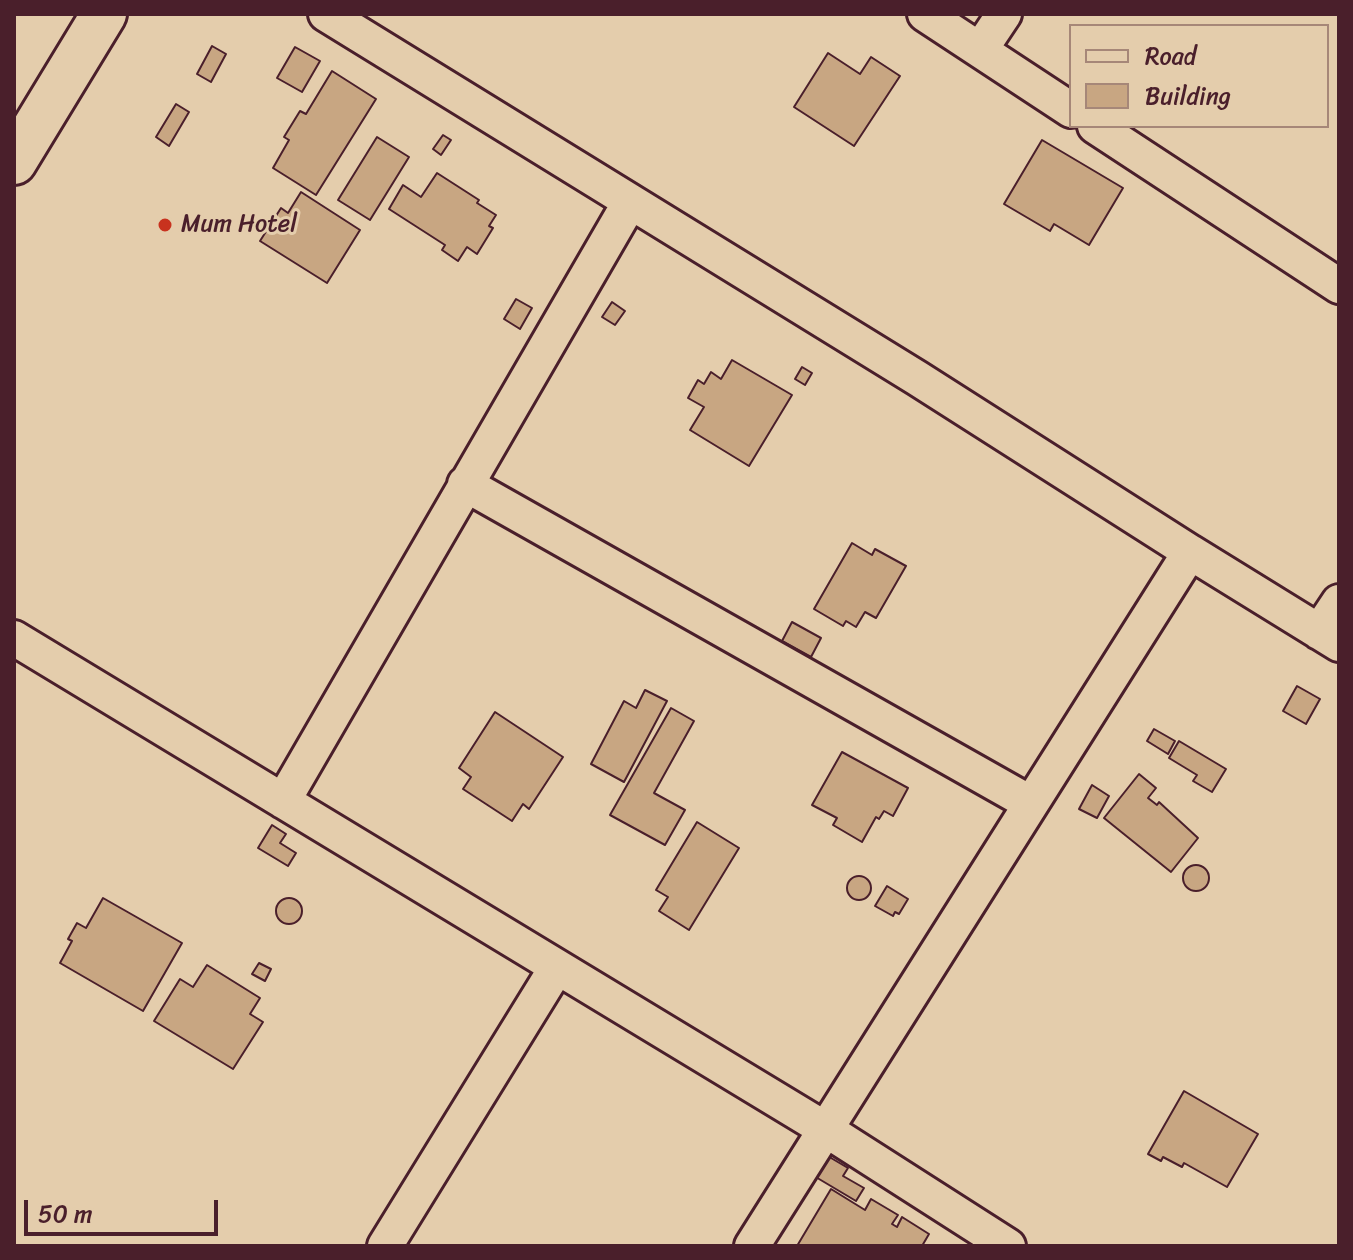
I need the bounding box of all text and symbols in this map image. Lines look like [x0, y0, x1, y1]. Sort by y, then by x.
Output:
legend [1069, 24, 1329, 128]
text: Road [1145, 35, 1196, 77]
text: Building [1145, 75, 1231, 117]
place label: Mum Hotel [181, 211, 297, 239]
marker: Mum Hotel [156, 216, 174, 234]
scale bar [28, 1184, 222, 1234]
text: 50 m [38, 1193, 93, 1235]

